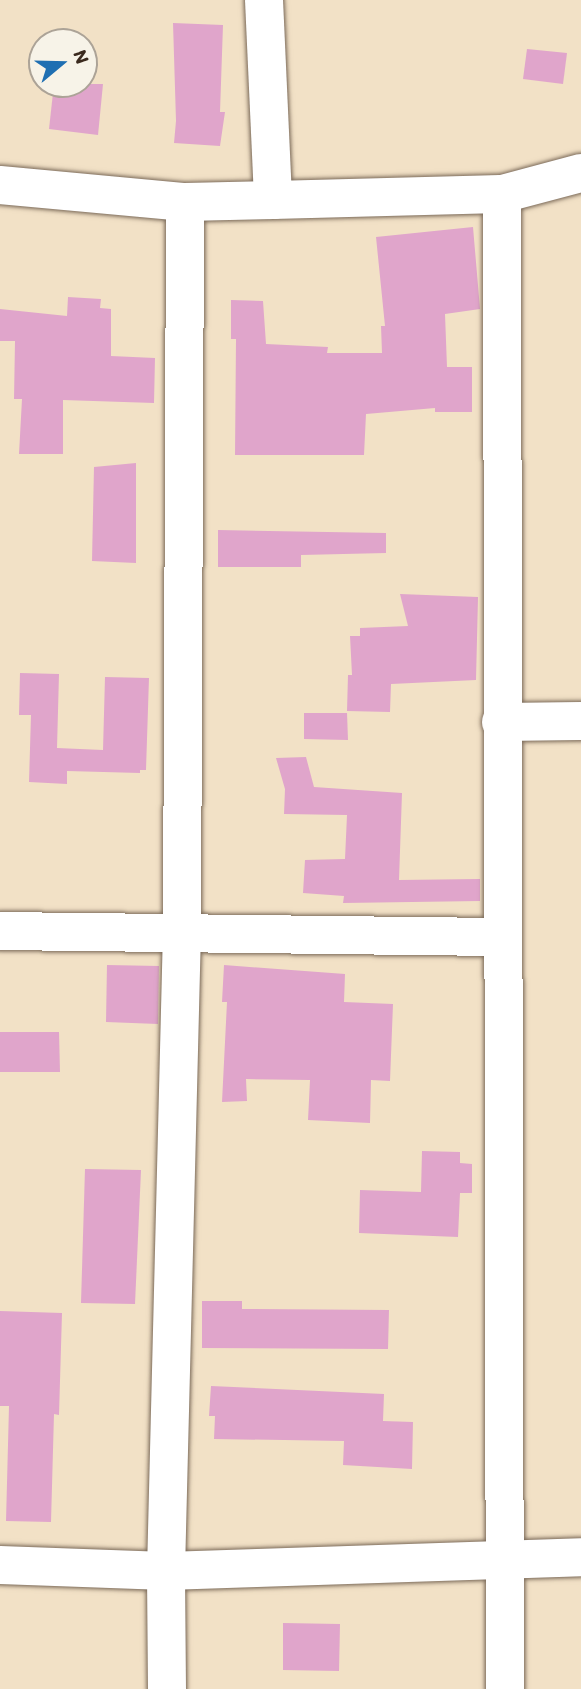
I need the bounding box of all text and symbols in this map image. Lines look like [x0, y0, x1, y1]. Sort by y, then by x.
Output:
north arrow [28, 28, 98, 98]
text: N [68, 47, 94, 66]

